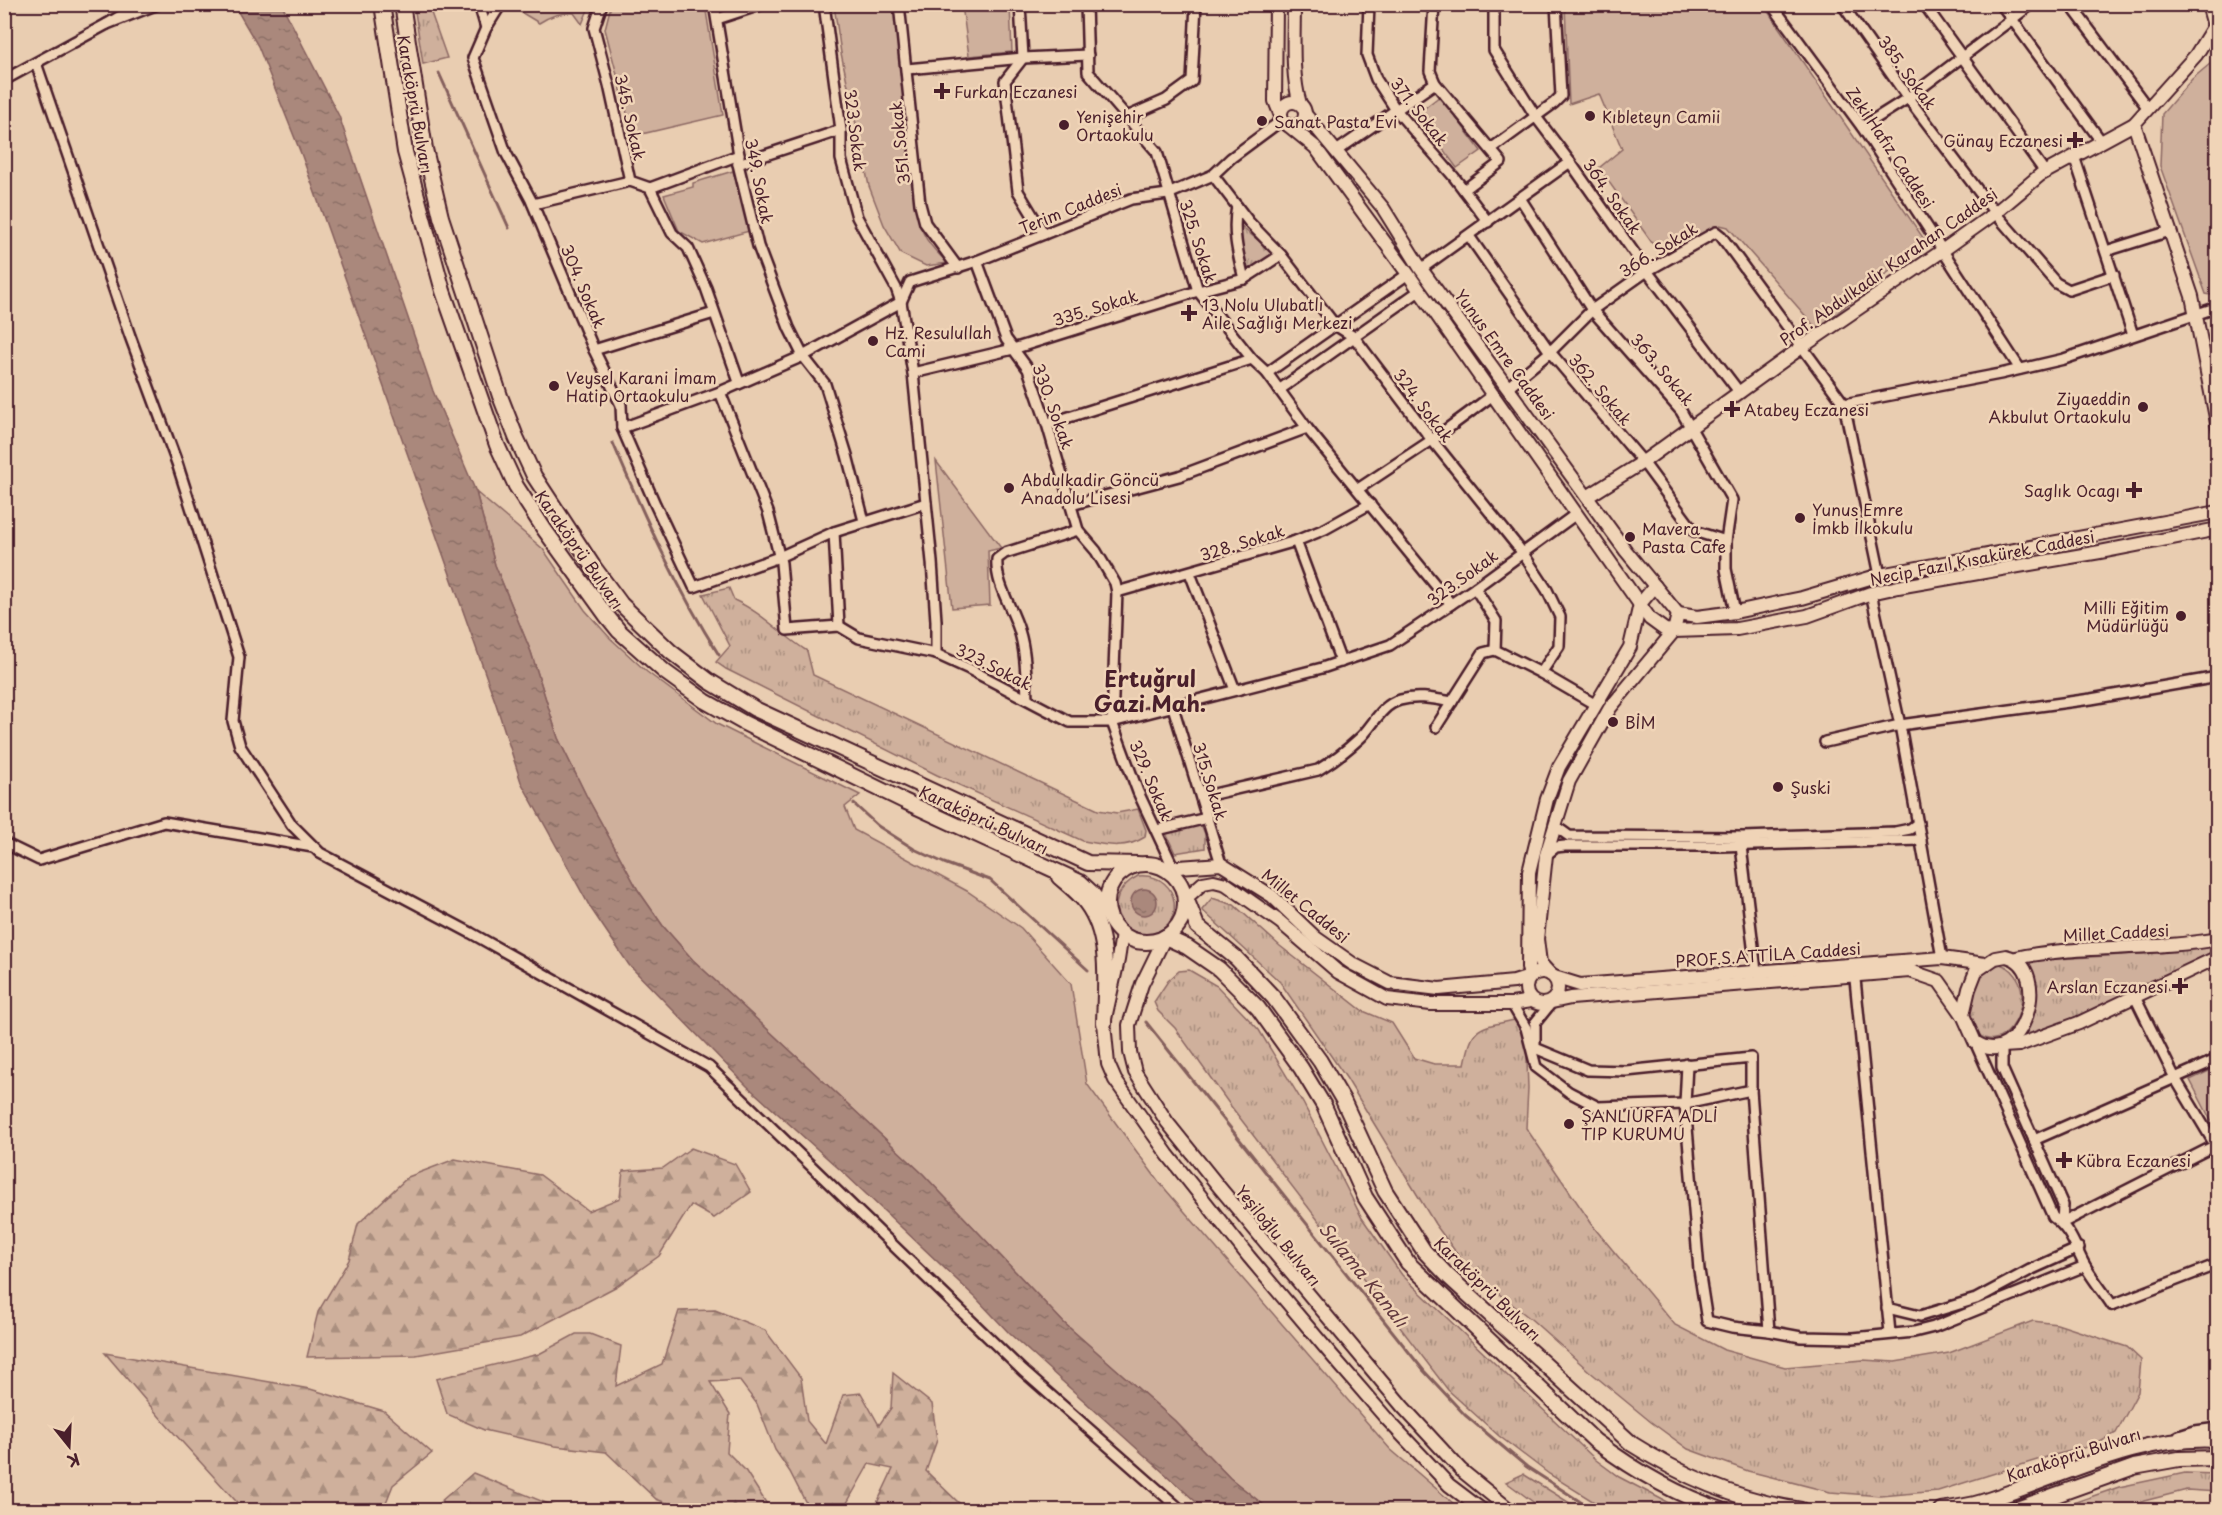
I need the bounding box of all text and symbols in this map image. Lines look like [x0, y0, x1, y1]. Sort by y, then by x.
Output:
street label: 385. Sokak [1873, 30, 1943, 114]
street label: Karaköprü Bulvarı [392, 33, 440, 175]
street label: 345. Sokak [609, 71, 653, 163]
street label: 371. Sokak [1385, 71, 1455, 151]
place label: Furkan Eczanesi [954, 79, 1077, 103]
street label: Zeki Hafız Caddesi [1841, 81, 1941, 213]
marker: Furkan Eczanesi [935, 84, 949, 98]
street label: 323.Sokak [839, 88, 873, 172]
street label: 351. Sokak [883, 100, 915, 186]
place label: Yenişehir Ortaokulu [1076, 104, 1154, 146]
place label: Kıbleteyn Camii [1602, 104, 1720, 128]
place label: Sanat Pasta Evi [1274, 109, 1398, 133]
marker: Kıbleteyn Camii [1583, 109, 1597, 123]
marker: Sanat Pasta Evi [1255, 114, 1269, 128]
marker: Yenişehir Ortaokulu [1057, 118, 1071, 132]
place label: Günay Eczanesi [1943, 128, 2063, 152]
marker: Günay Eczanesi [2068, 133, 2082, 147]
street label: 349. Sokak [740, 136, 780, 226]
street label: 364. Sokak [1578, 153, 1648, 239]
street label: Terim Caddesi [1015, 177, 1125, 239]
street label: Prof. Abdulkadir Karahan Caddesi [1774, 181, 2002, 351]
street label: 325. Sokak [1174, 196, 1224, 286]
street label: 366. Sokak [1614, 215, 1702, 283]
street label: 304. Sokak [556, 240, 612, 332]
street label: 335. Sokak [1050, 283, 1140, 331]
street label: Yunus Emre Caddesi [1449, 284, 1561, 424]
place label: 13 Nolu Ulubatlı Aile Sağlığı Merkezi [1202, 292, 1352, 334]
marker: 13 Nolu Ulubatlı Aile Sağlığı Merkezi [1180, 304, 1198, 322]
place label: Hz. Resulullah Cami [885, 320, 992, 362]
street label: 363. Sokak [1626, 328, 1700, 410]
marker: Hz. Resulullah Cami [866, 334, 880, 348]
street label: 362. Sokak [1564, 348, 1638, 430]
street label: 330. Sokak [1027, 360, 1081, 452]
street label: 324. Sokak [1388, 363, 1460, 447]
place label: Veysel Karani İmam Hatip Ortaokulu [566, 365, 717, 407]
marker: Veysel Karani İmam Hatip Ortaokulu [547, 379, 561, 393]
place label: Ziyaeddin Akbulut Ortaokulu [1989, 386, 2131, 428]
place label: Atabey Eczanesi [1744, 397, 1869, 421]
marker: Ziyaeddin Akbulut Ortaokulu [2136, 400, 2150, 414]
marker: Atabey Eczanesi [1725, 402, 1739, 416]
place label: Abdulkadir Göncü Anadolu Lisesi [1021, 467, 1159, 509]
place label: Saglık Ocagı [2024, 478, 2120, 502]
marker: Abdulkadir Göncü Anadolu Lisesi [1002, 481, 1016, 495]
marker: Saglık Ocagı [2125, 481, 2143, 499]
street label: Karaköprü Bulvarı [530, 485, 630, 613]
place label: Yunus Emre İmkb İlkokulu [1812, 497, 1913, 539]
marker: Yunus Emre İmkb İlkokulu [1793, 511, 1807, 525]
place label: Mavera Pasta Cafe [1642, 516, 1726, 558]
street label: 328. Sokak [1197, 518, 1287, 566]
street label: Necip Fazıl Kısakürek Caddesi [1868, 523, 2096, 591]
marker: Mavera Pasta Cafe [1623, 530, 1637, 544]
street label: 323.Sokak [1422, 543, 1502, 611]
place label: Milli Eğitim Müdürlüğü [2083, 595, 2169, 637]
marker: Milli Eğitim Müdürlüğü [2174, 609, 2188, 623]
street label: 323.Sokak [952, 637, 1036, 695]
district label: Ertuğrul Gazi Mah. [1094, 661, 1206, 719]
place label: BİM [1625, 710, 1656, 734]
marker: BİM [1606, 715, 1620, 729]
street label: 329. Sokak [1124, 736, 1180, 824]
street label: 315.Sokak [1188, 739, 1234, 823]
place label: Şuski [1790, 775, 1831, 799]
street label: Karaköprü Bulvarı [915, 778, 1053, 860]
marker: Şuski [1771, 780, 1785, 794]
street label: Millet Caddesi [1257, 862, 1355, 948]
street label: Millet Caddesi [2062, 917, 2170, 947]
street label: PROF.S.ATTİLA Caddesi [1675, 936, 1861, 972]
place label: Arslan Eczanesi [2047, 974, 2168, 998]
marker: Arslan Eczanesi [2173, 979, 2187, 993]
place label: ŞANLIURFA ADLİ TIP KURUMU [1581, 1103, 1718, 1145]
marker: ŞANLIURFA ADLİ TIP KURUMU [1562, 1117, 1576, 1131]
place label: Kübra Eczanesi [2076, 1148, 2191, 1172]
marker: Kübra Eczanesi [2057, 1153, 2071, 1167]
street label: Yeşiloğlu Bulvarı [1231, 1179, 1327, 1291]
water label: Sulama Kanalı [1313, 1216, 1415, 1333]
street label: Karaköprü Bulvarı [1429, 1231, 1547, 1345]
north arrow [39, 1416, 99, 1476]
street label: Karaköprü Bulvarı [2003, 1421, 2143, 1487]
text: K [64, 1448, 83, 1475]

